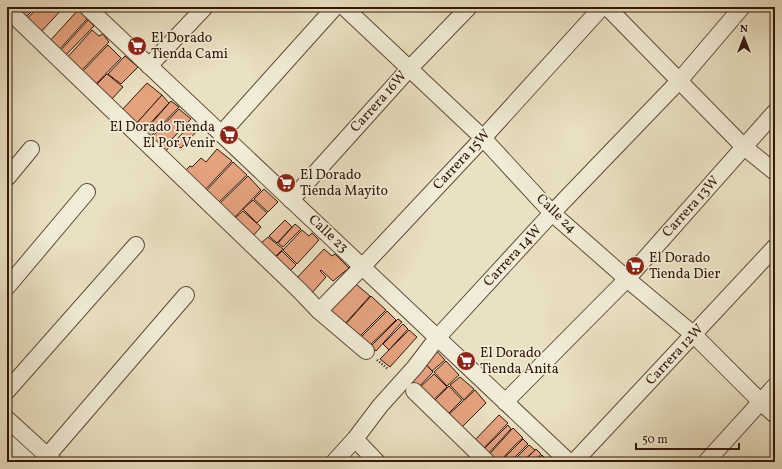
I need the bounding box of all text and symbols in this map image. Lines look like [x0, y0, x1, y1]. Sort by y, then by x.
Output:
north arrow [724, 18, 764, 58]
text: N [740, 22, 748, 37]
place label: El Dorado Tienda Cami [151, 29, 228, 64]
supermarket icon: El Dorado Tienda Cami [126, 35, 148, 57]
street label: Carrera 16W [346, 67, 412, 137]
place label: El Dorado Tienda El Por Venir [110, 118, 215, 153]
supermarket icon: El Dorado Tienda El Por Venir [218, 124, 240, 146]
street label: Carrera 15W [429, 126, 495, 194]
place label: El Dorado Tienda Mayito [300, 166, 388, 201]
supermarket icon: El Dorado Tienda Mayito [275, 172, 297, 194]
street label: Carrera 13W [658, 172, 724, 242]
street label: Calle 24 [532, 190, 580, 238]
street label: Calle 23 [304, 211, 352, 257]
street label: Carrera 14W [479, 221, 547, 291]
place label: El Dorado Tienda Dier [649, 249, 720, 284]
supermarket icon: El Dorado Tienda Dier [624, 255, 646, 277]
street label: Carrera 12W [642, 320, 708, 390]
place label: El Dorado Tienda Anita [480, 344, 559, 379]
supermarket icon: El Dorado Tienda Anita [455, 350, 477, 372]
scale bar [636, 425, 739, 451]
text: 50 m [642, 432, 668, 448]

